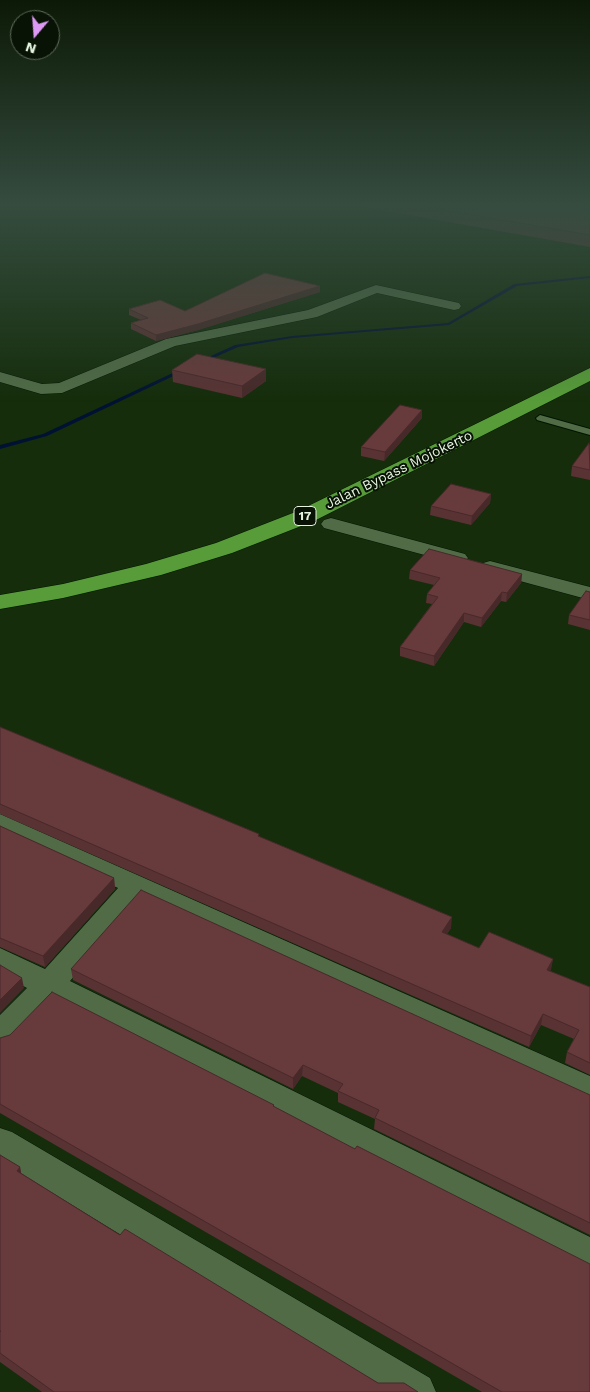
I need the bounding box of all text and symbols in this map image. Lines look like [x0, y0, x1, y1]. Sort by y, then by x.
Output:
north arrow [10, 10, 60, 60]
text: N [23, 39, 38, 58]
street label: Jalan Bypass Mojokerto [323, 427, 475, 513]
road number: 17 [294, 506, 316, 526]

